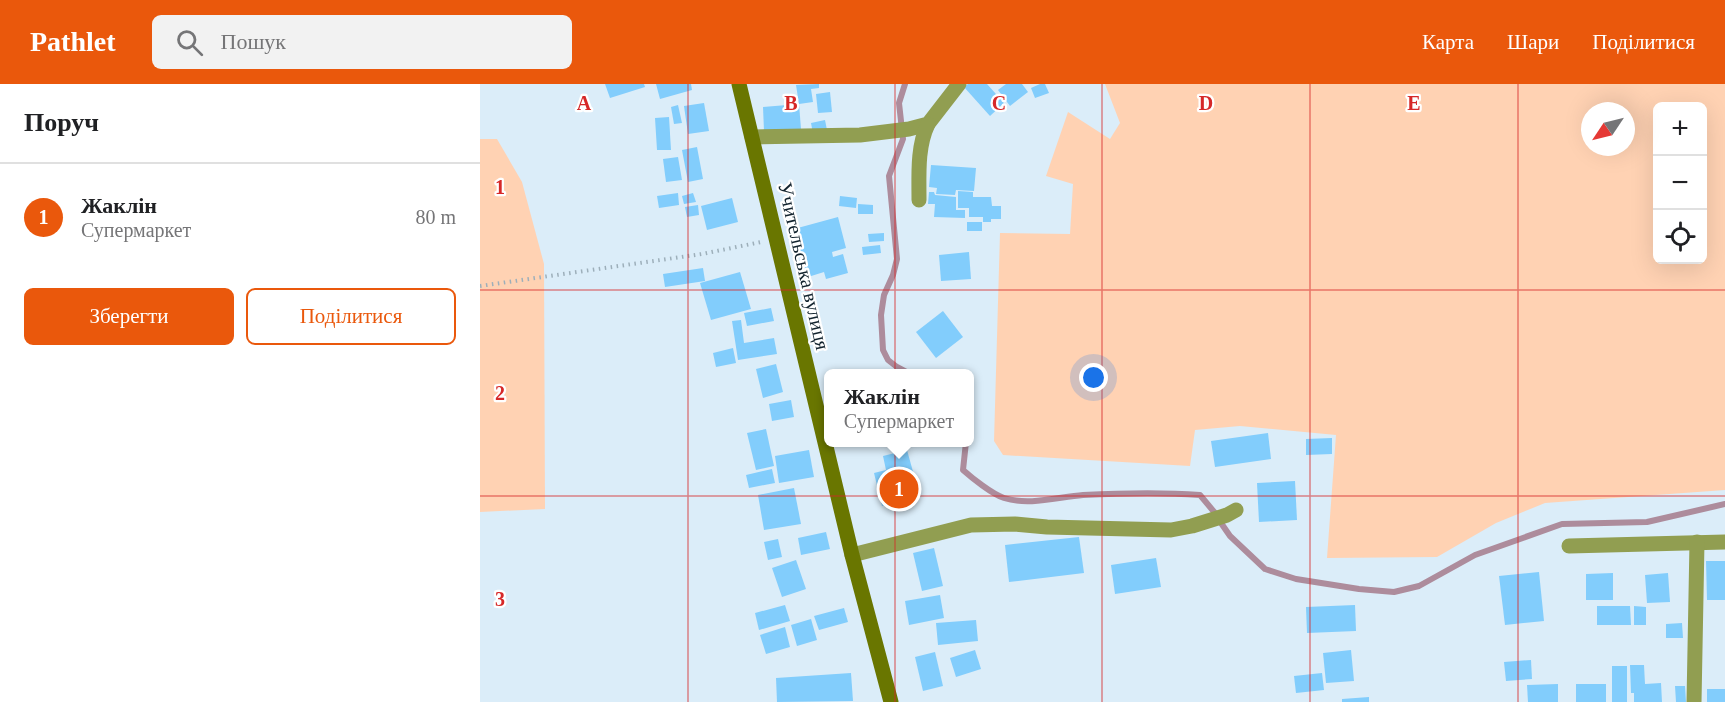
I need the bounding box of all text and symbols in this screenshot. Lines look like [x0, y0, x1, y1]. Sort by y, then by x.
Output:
search box [152, 15, 572, 69]
text: Pathlet [30, 26, 116, 57]
icon: search [173, 26, 206, 59]
text: Пошук [221, 29, 286, 54]
text: Карта [1422, 30, 1474, 54]
text: Шари [1507, 30, 1559, 54]
text: Поділитися [1592, 30, 1695, 54]
text: A [577, 92, 592, 114]
text: B [784, 92, 798, 114]
text: C [992, 92, 1006, 114]
text: D [1199, 92, 1213, 114]
text: E [1407, 92, 1421, 114]
north arrow [1581, 102, 1635, 156]
map controls [1653, 102, 1707, 264]
button: + [1653, 102, 1707, 156]
text: Поруч [24, 108, 99, 137]
button: − [1653, 156, 1707, 210]
text: 1 [495, 176, 505, 198]
street label: Учительська вулиця [773, 180, 834, 352]
text: Жаклін [81, 193, 157, 218]
text: 1 [39, 206, 49, 228]
text: 80 m [415, 206, 456, 228]
button: locate [1653, 210, 1707, 264]
text: Супермаркет [81, 219, 191, 241]
button: Зберегти [24, 288, 234, 345]
button: Поділитися [246, 288, 456, 345]
your location [1079, 363, 1108, 392]
popup [824, 369, 974, 447]
text: 2 [495, 382, 505, 404]
text: Жаклін [844, 384, 920, 409]
text: Супермаркет [844, 410, 954, 432]
pin: 1 [880, 466, 918, 512]
text: 3 [495, 588, 505, 610]

